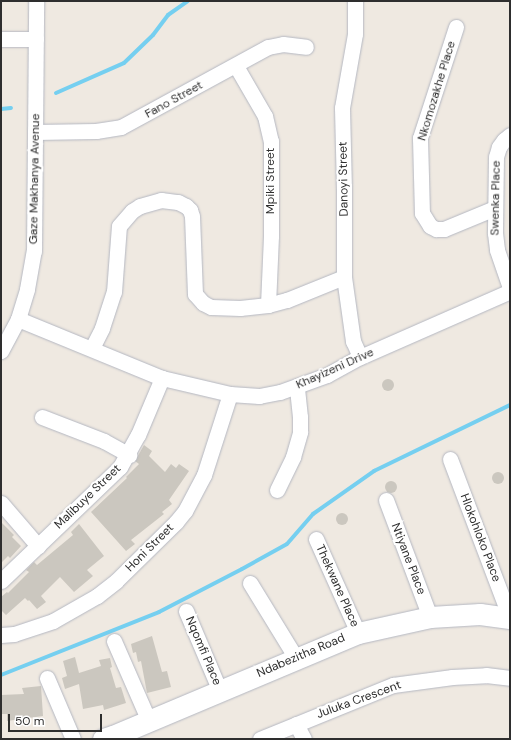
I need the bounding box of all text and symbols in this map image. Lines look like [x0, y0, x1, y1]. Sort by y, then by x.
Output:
street label: Nkomozakhe Place [415, 39, 459, 143]
street label: Fano Street [143, 78, 205, 122]
street label: Gaze Makhanya Avenue [27, 114, 43, 244]
street label: Danoyi Street [336, 141, 352, 217]
street label: Mpiki Street [264, 148, 278, 214]
street label: Swenka Place [488, 160, 504, 236]
street label: Khayizeni Drive [294, 345, 376, 393]
street label: Malibuye Street [52, 462, 124, 532]
street label: Hlokohloko Place [457, 492, 503, 584]
street label: Honi Street [123, 521, 177, 575]
street label: Ntiyane Place [388, 521, 428, 597]
street label: Thekwane Place [312, 543, 362, 629]
street label: Nqomfi Place [182, 614, 224, 688]
street label: Ndabezitha Road [255, 631, 347, 681]
street label: Juluka Crescent [315, 678, 403, 722]
scale bar [10, 706, 104, 732]
text: 50 m [15, 713, 44, 729]

